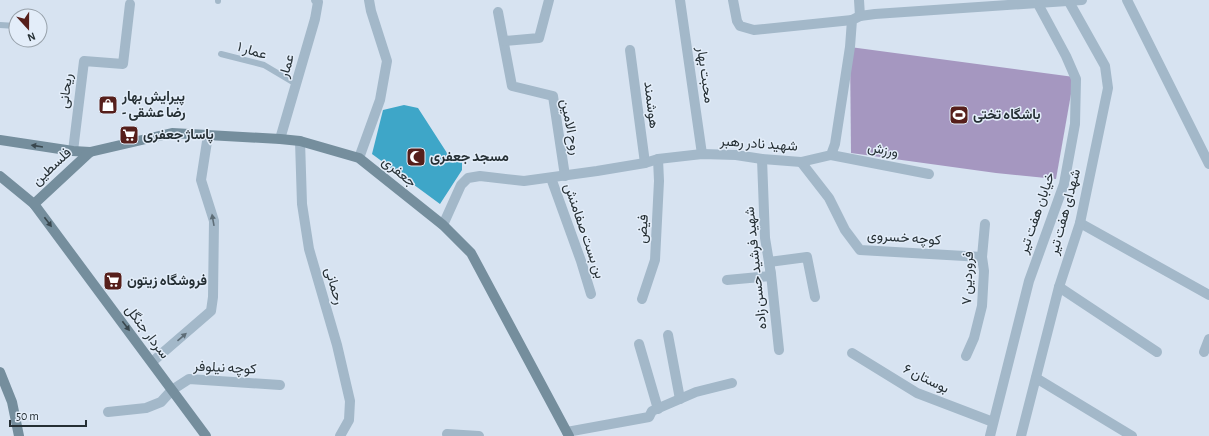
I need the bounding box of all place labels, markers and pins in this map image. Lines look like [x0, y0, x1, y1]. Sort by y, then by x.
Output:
place label: پیرایش بهار - رضا عشقی [121, 90, 186, 121]
shop icon: پیرایش بهار - رضا عشقی [97, 94, 119, 116]
sports icon: باشگاه تختی [948, 104, 970, 126]
place label: باشگاه تختی [973, 107, 1040, 123]
supermarket icon: پاساژ جعفری [118, 124, 140, 146]
place label: پاساژ جعفری [143, 128, 214, 144]
mosque icon: مسجد جعفری [405, 146, 427, 168]
place label: مسجد جعفری [430, 150, 509, 165]
supermarket icon: فروشگاه زیتون [102, 270, 124, 292]
place label: فروشگاه زیتون [127, 273, 207, 289]

